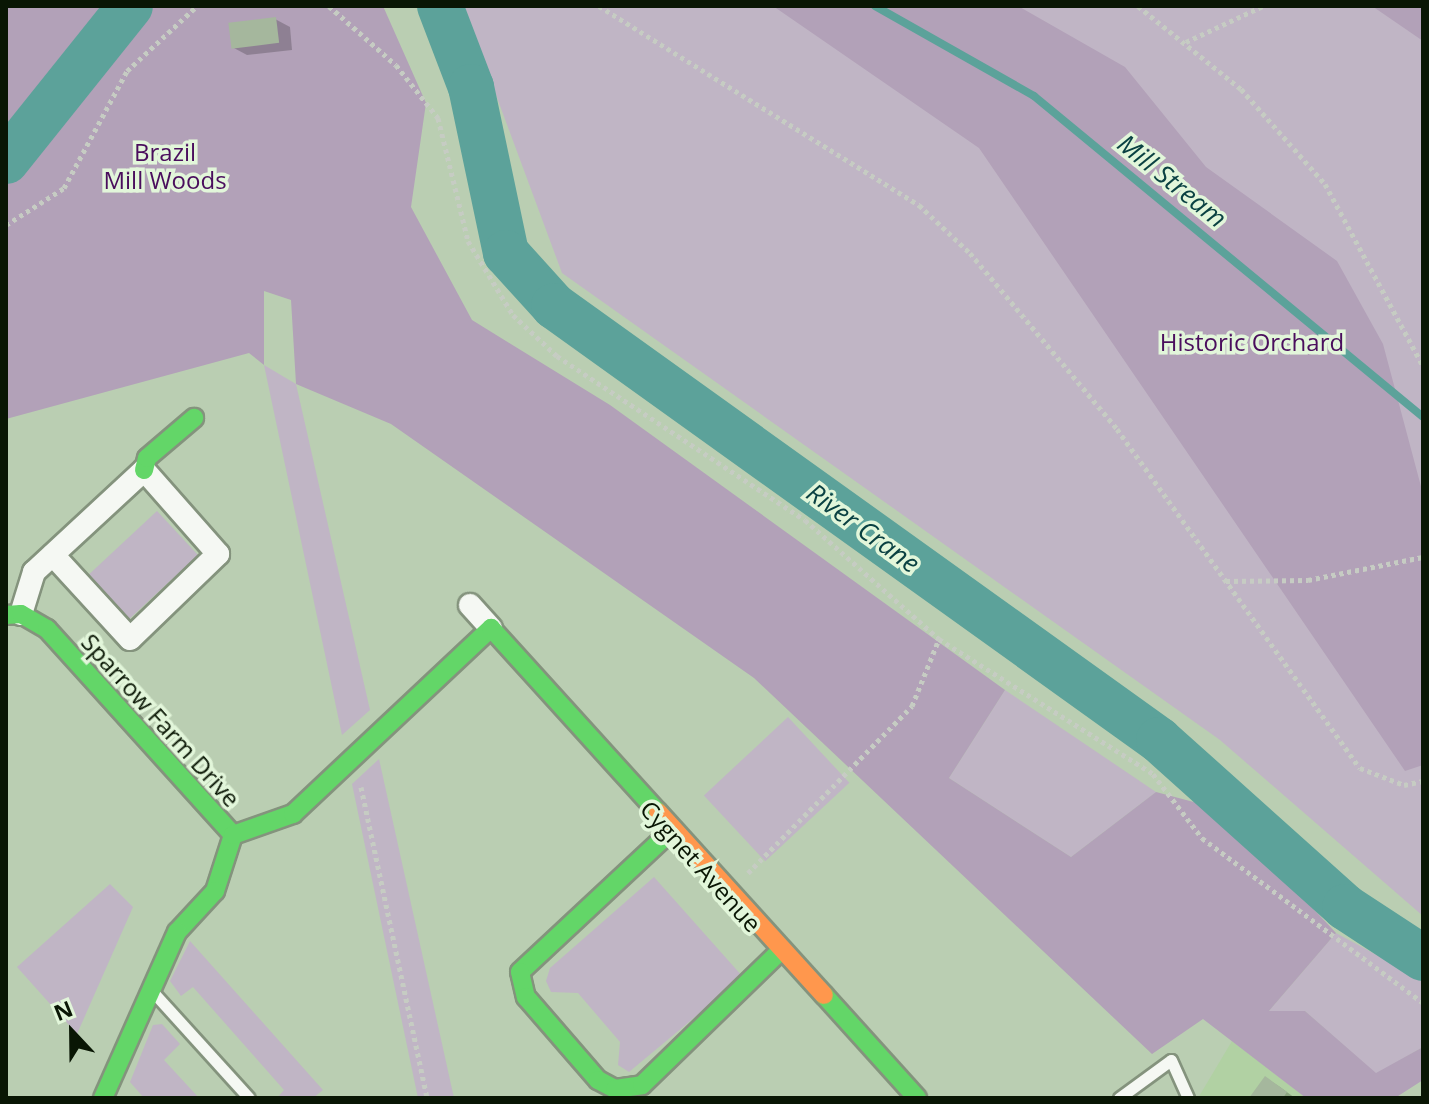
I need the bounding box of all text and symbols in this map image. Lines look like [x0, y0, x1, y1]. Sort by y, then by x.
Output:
water label: Mill Stream [1111, 128, 1233, 234]
park label: Brazil Mill Woods [103, 138, 227, 194]
park label: Historic Orchard [1160, 328, 1344, 356]
water label: River Crane [801, 477, 925, 579]
street label: Sparrow Farm Drive [76, 628, 246, 812]
street label: Cygnet Avenue [635, 794, 767, 938]
north arrow [32, 992, 112, 1072]
text: N [49, 992, 77, 1027]

